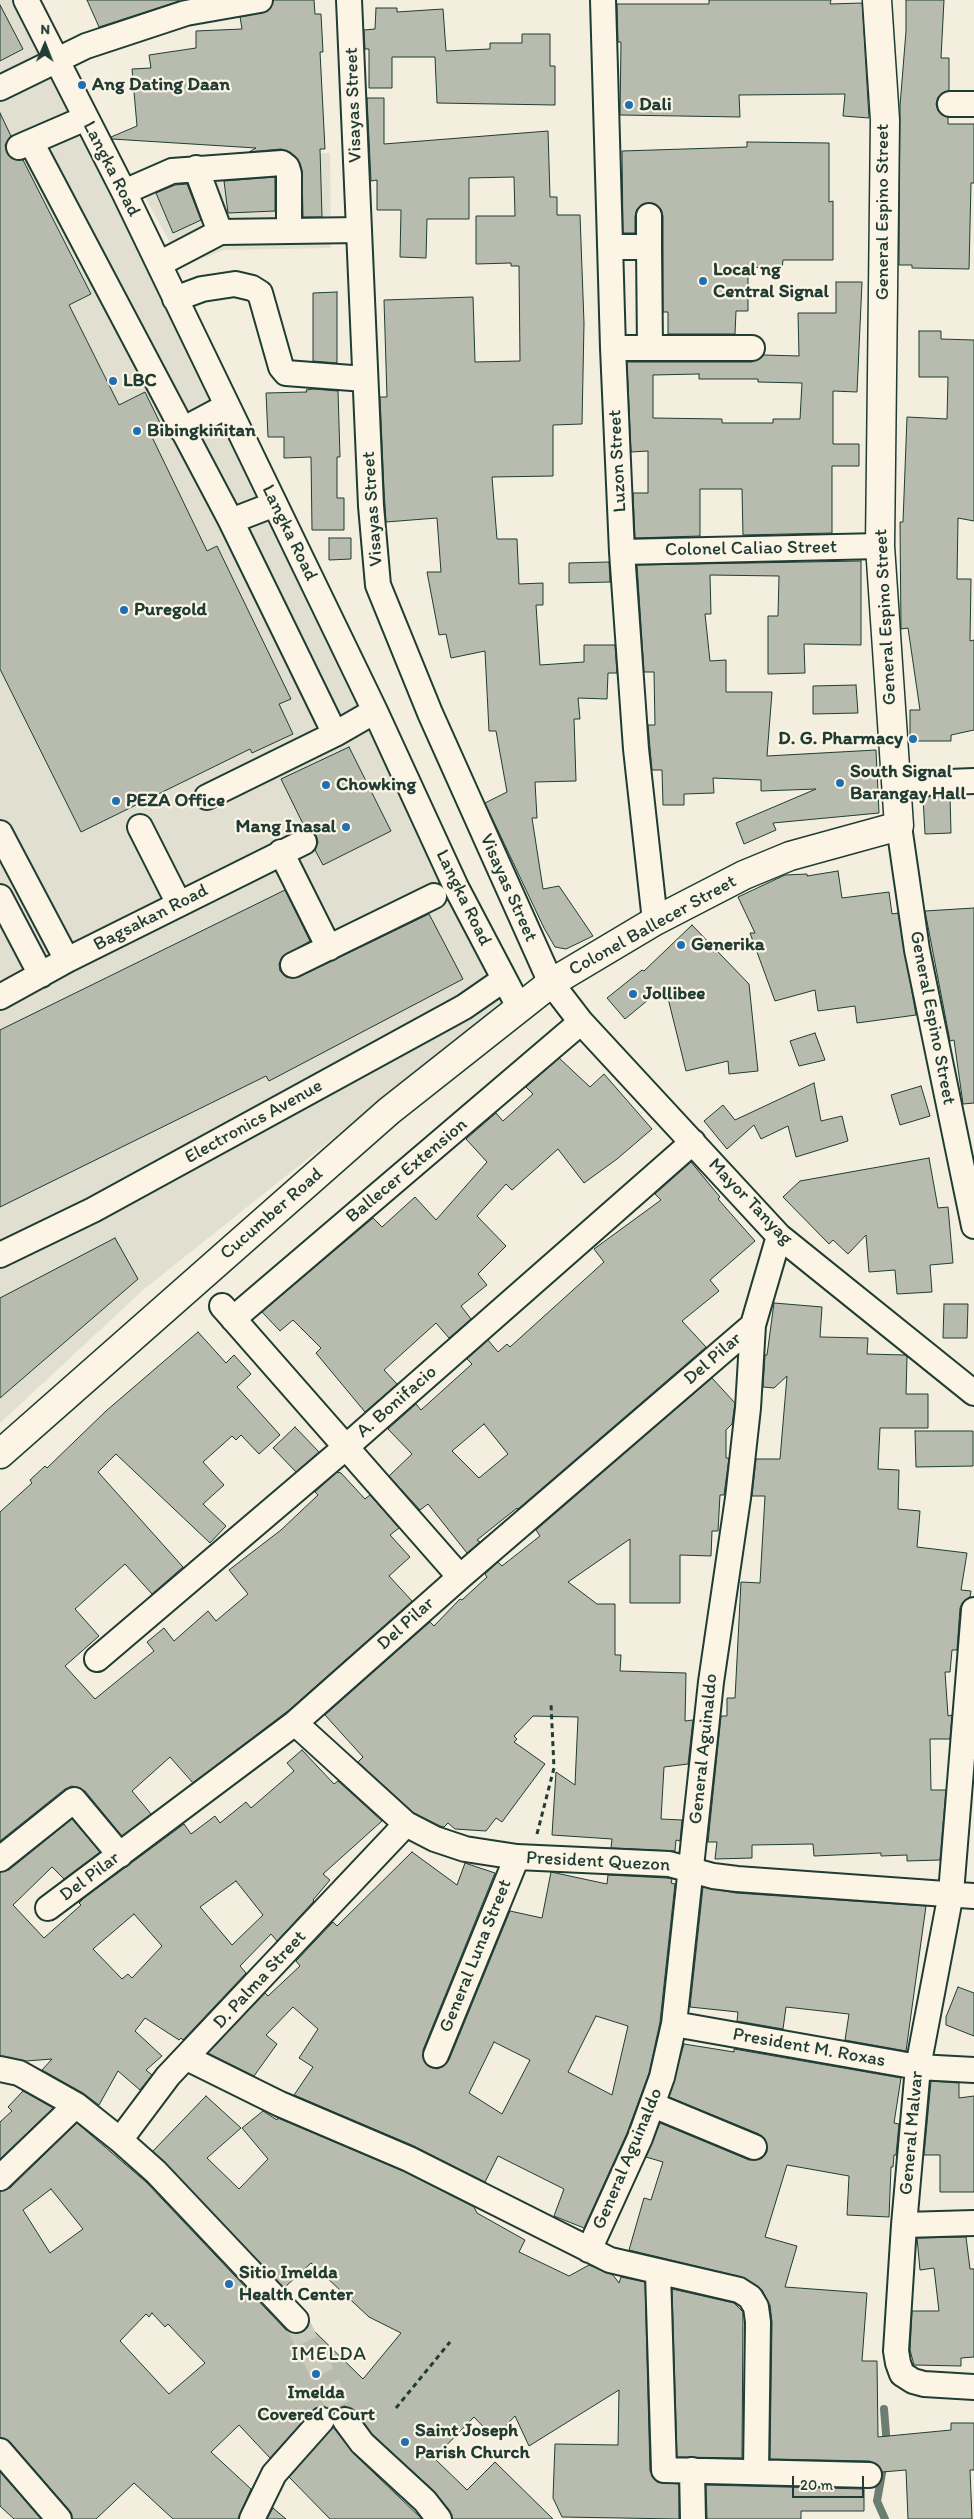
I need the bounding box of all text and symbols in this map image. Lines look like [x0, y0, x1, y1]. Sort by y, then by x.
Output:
north arrow [20, 20, 70, 70]
text: N [40, 21, 50, 38]
street label: Visayas Street [341, 47, 367, 163]
place label: Ang Dating Daan [92, 74, 230, 96]
marker: Ang Dating Daan [76, 79, 88, 91]
place label: Dali [639, 94, 672, 116]
marker: Dali [623, 99, 635, 111]
street label: Langka Road [77, 117, 145, 221]
street label: General Espino Street [872, 124, 894, 300]
place label: Local ng Central Signal [713, 259, 829, 303]
marker: Local ng Central Signal [697, 275, 709, 287]
place label: LBC [123, 370, 157, 392]
marker: LBC [107, 375, 119, 387]
street label: Luzon Street [604, 409, 632, 513]
place label: Bibingkinitan [147, 420, 256, 442]
marker: Bibingkinitan [131, 425, 143, 437]
street label: Visayas Street [358, 451, 388, 567]
street label: Langka Road [256, 481, 322, 585]
street label: General Espino Street [870, 528, 902, 706]
street label: Colonel Caliao Street [665, 536, 837, 562]
place label: Puregold [134, 599, 207, 621]
marker: Puregold [118, 604, 130, 616]
place label: D. G. Pharmacy [778, 728, 903, 750]
marker: D. G. Pharmacy [907, 733, 919, 745]
place label: South Signal Barangay Hall [850, 761, 966, 805]
place label: Chowking [336, 774, 416, 796]
marker: South Signal Barangay Hall [834, 777, 846, 789]
marker: Chowking [320, 779, 332, 791]
place label: PEZA Office [126, 790, 225, 812]
marker: PEZA Office [110, 795, 122, 807]
place label: Mang Inasal [236, 816, 336, 838]
marker: Mang Inasal [340, 821, 352, 833]
street label: Visayas Street [474, 831, 542, 945]
street label: Langka Road [430, 846, 496, 950]
street label: Colonel Ballecer Street [565, 870, 741, 982]
street label: Bagsakan Road [90, 879, 212, 957]
street label: General Espino Street [904, 929, 960, 1107]
place label: Generika [691, 934, 765, 956]
marker: Generika [675, 939, 687, 951]
place label: Jollibee [643, 983, 705, 1005]
marker: Jollibee [627, 988, 639, 1000]
street label: Electronics Avenue [181, 1075, 327, 1169]
street label: Ballecer Extension [342, 1114, 472, 1228]
street label: Mayor Tanyag [703, 1154, 797, 1250]
street label: Cucumber Road [216, 1163, 328, 1265]
street label: Del Pilar [680, 1328, 746, 1390]
street label: A. Bonifacio [352, 1361, 442, 1443]
street label: Del Pilar [373, 1592, 439, 1656]
street label: General Aguinaldo [685, 1672, 723, 1826]
street label: Del Pilar [56, 1847, 124, 1907]
street label: President Quezon [525, 1847, 671, 1877]
street label: General Luna Street [435, 1876, 517, 2036]
street label: D. Palma Street [209, 1926, 311, 2034]
street label: President M. Roxas [731, 2023, 887, 2073]
street label: General Malvar [895, 2070, 929, 2196]
street label: General Aguinaldo [588, 2085, 668, 2233]
place label: Sitio Imelda Health Center [239, 2262, 353, 2306]
marker: Sitio Imelda Health Center [223, 2278, 235, 2290]
district label: IMELDA [290, 2343, 368, 2367]
marker: Imelda Covered Court [310, 2368, 322, 2380]
place label: Imelda Covered Court [257, 2382, 375, 2426]
place label: Saint Joseph Parish Church [415, 2420, 530, 2464]
marker: Saint Joseph Parish Church [399, 2436, 411, 2448]
scale bar [794, 2466, 866, 2498]
text: 20 m [800, 2476, 833, 2494]

